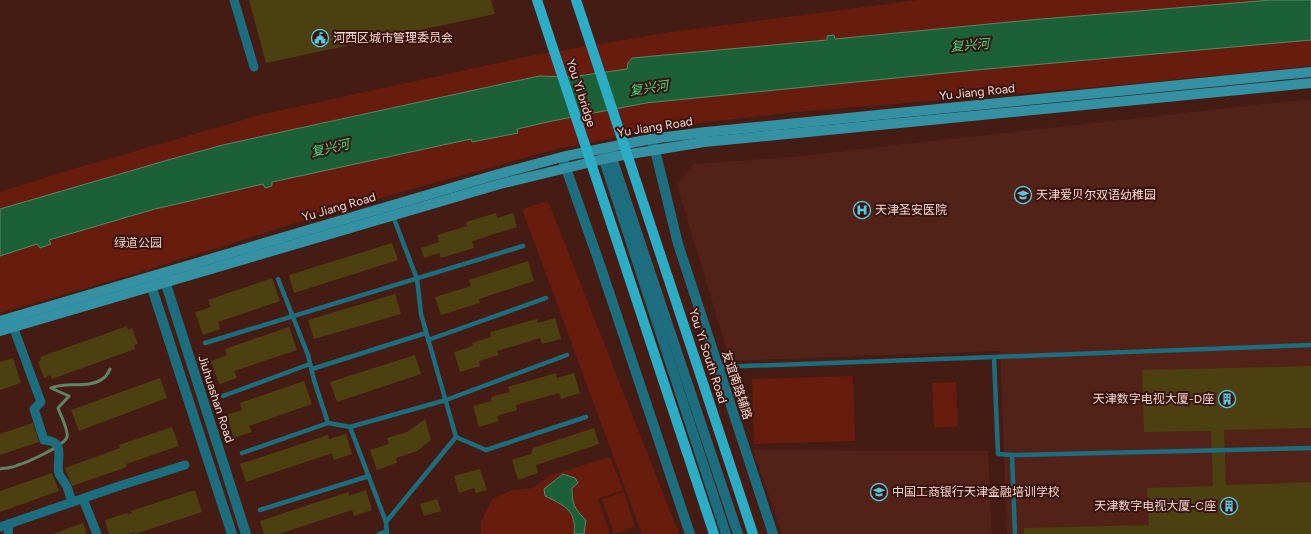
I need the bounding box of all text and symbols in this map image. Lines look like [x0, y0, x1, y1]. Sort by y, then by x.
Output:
public building icon: 河西区城市管理委员会 [310, 28, 330, 48]
place label: 河西区城市管理委员会 [333, 31, 453, 45]
water label: 复兴河 [950, 36, 993, 54]
street label: You Yi bridge [563, 57, 599, 129]
water label: 复兴河 [629, 77, 672, 98]
street label: Yu Jiang Road [938, 81, 1016, 103]
street label: Yu Jiang Road [616, 114, 694, 140]
water label: 复兴河 [309, 136, 354, 160]
school or university icon: 天津爱贝尔双语幼稚园 [1013, 185, 1033, 205]
place label: 天津爱贝尔双语幼稚园 [1036, 188, 1156, 202]
street label: Yu Jiang Road [301, 190, 377, 224]
hospital icon: 天津圣安医院 [852, 200, 872, 220]
place label: 天津圣安医院 [875, 203, 947, 217]
park label: 绿道公园 [114, 236, 162, 250]
street label: You Yi South Road [686, 307, 730, 405]
street label: 友谊南路辅路 [719, 349, 755, 421]
street label: Jiuhuashan Road [195, 354, 237, 444]
building icon: 天津数字电视大厦-D座 [1217, 389, 1237, 409]
place label: 天津数字电视大厦-D座 [1093, 392, 1214, 406]
school or university icon: 中国工商银行天津金融培训学校 [869, 482, 889, 502]
place label: 中国工商银行天津金融培训学校 [892, 485, 1060, 499]
building icon: 天津数字电视大厦-C座 [1219, 496, 1239, 516]
place label: 天津数字电视大厦-C座 [1094, 499, 1216, 513]

